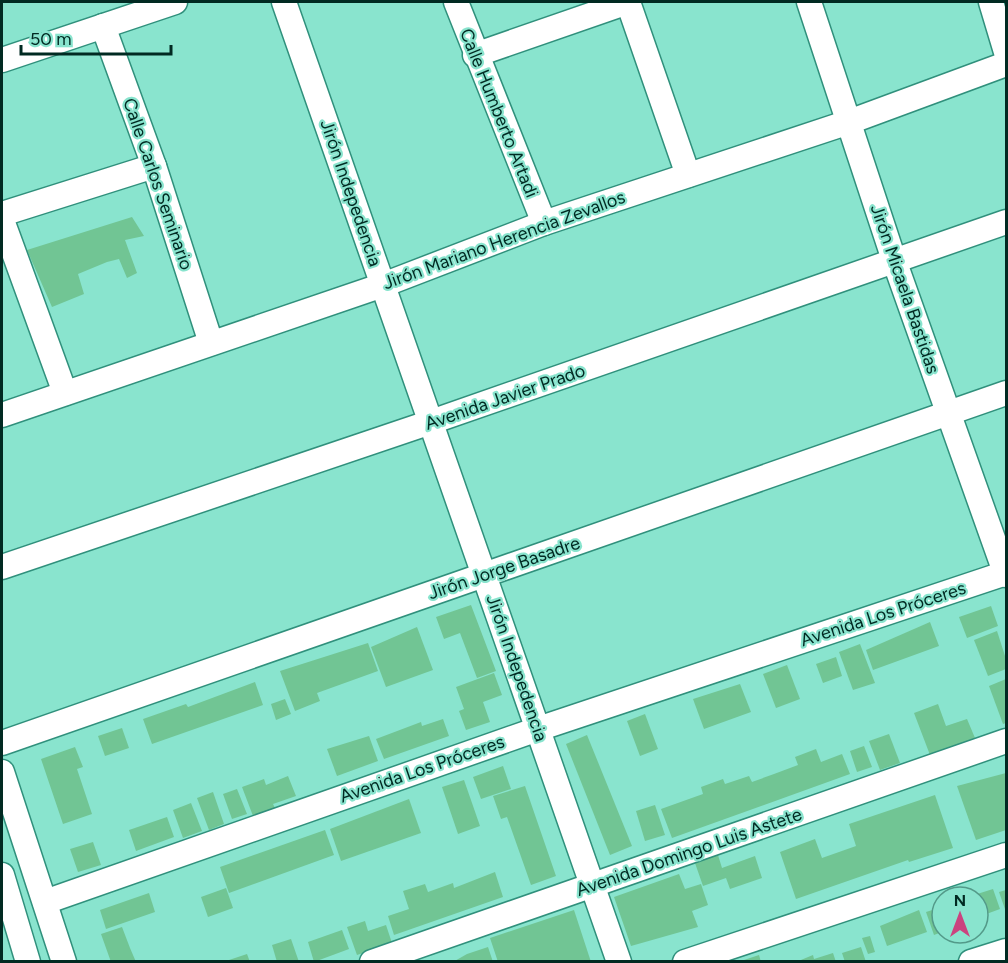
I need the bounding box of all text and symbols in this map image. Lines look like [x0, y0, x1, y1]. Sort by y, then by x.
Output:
scale bar [21, 18, 171, 56]
street label: Calle Humberto Artadi [455, 25, 543, 201]
text: 50 m [30, 28, 72, 50]
street label: Calle Carlos Seminario [118, 95, 198, 273]
street label: Jirón Indepedencia [316, 117, 386, 269]
street label: Jirón Mariano Herencia Zevallos [380, 186, 628, 294]
street label: Jirón Micaela Bastidas [866, 201, 944, 377]
street label: Avenida Javier Prado [422, 359, 588, 435]
street label: Jirón Jorge Basadre [425, 532, 583, 604]
street label: Avenida Los Próceres [797, 577, 969, 651]
street label: Jirón Indepedencia [482, 592, 552, 744]
street label: Avenida Los Próceres [337, 730, 507, 808]
street label: Avenida Domingo Luis Astete [573, 803, 805, 901]
north arrow [930, 885, 990, 945]
text: N [954, 891, 966, 910]

